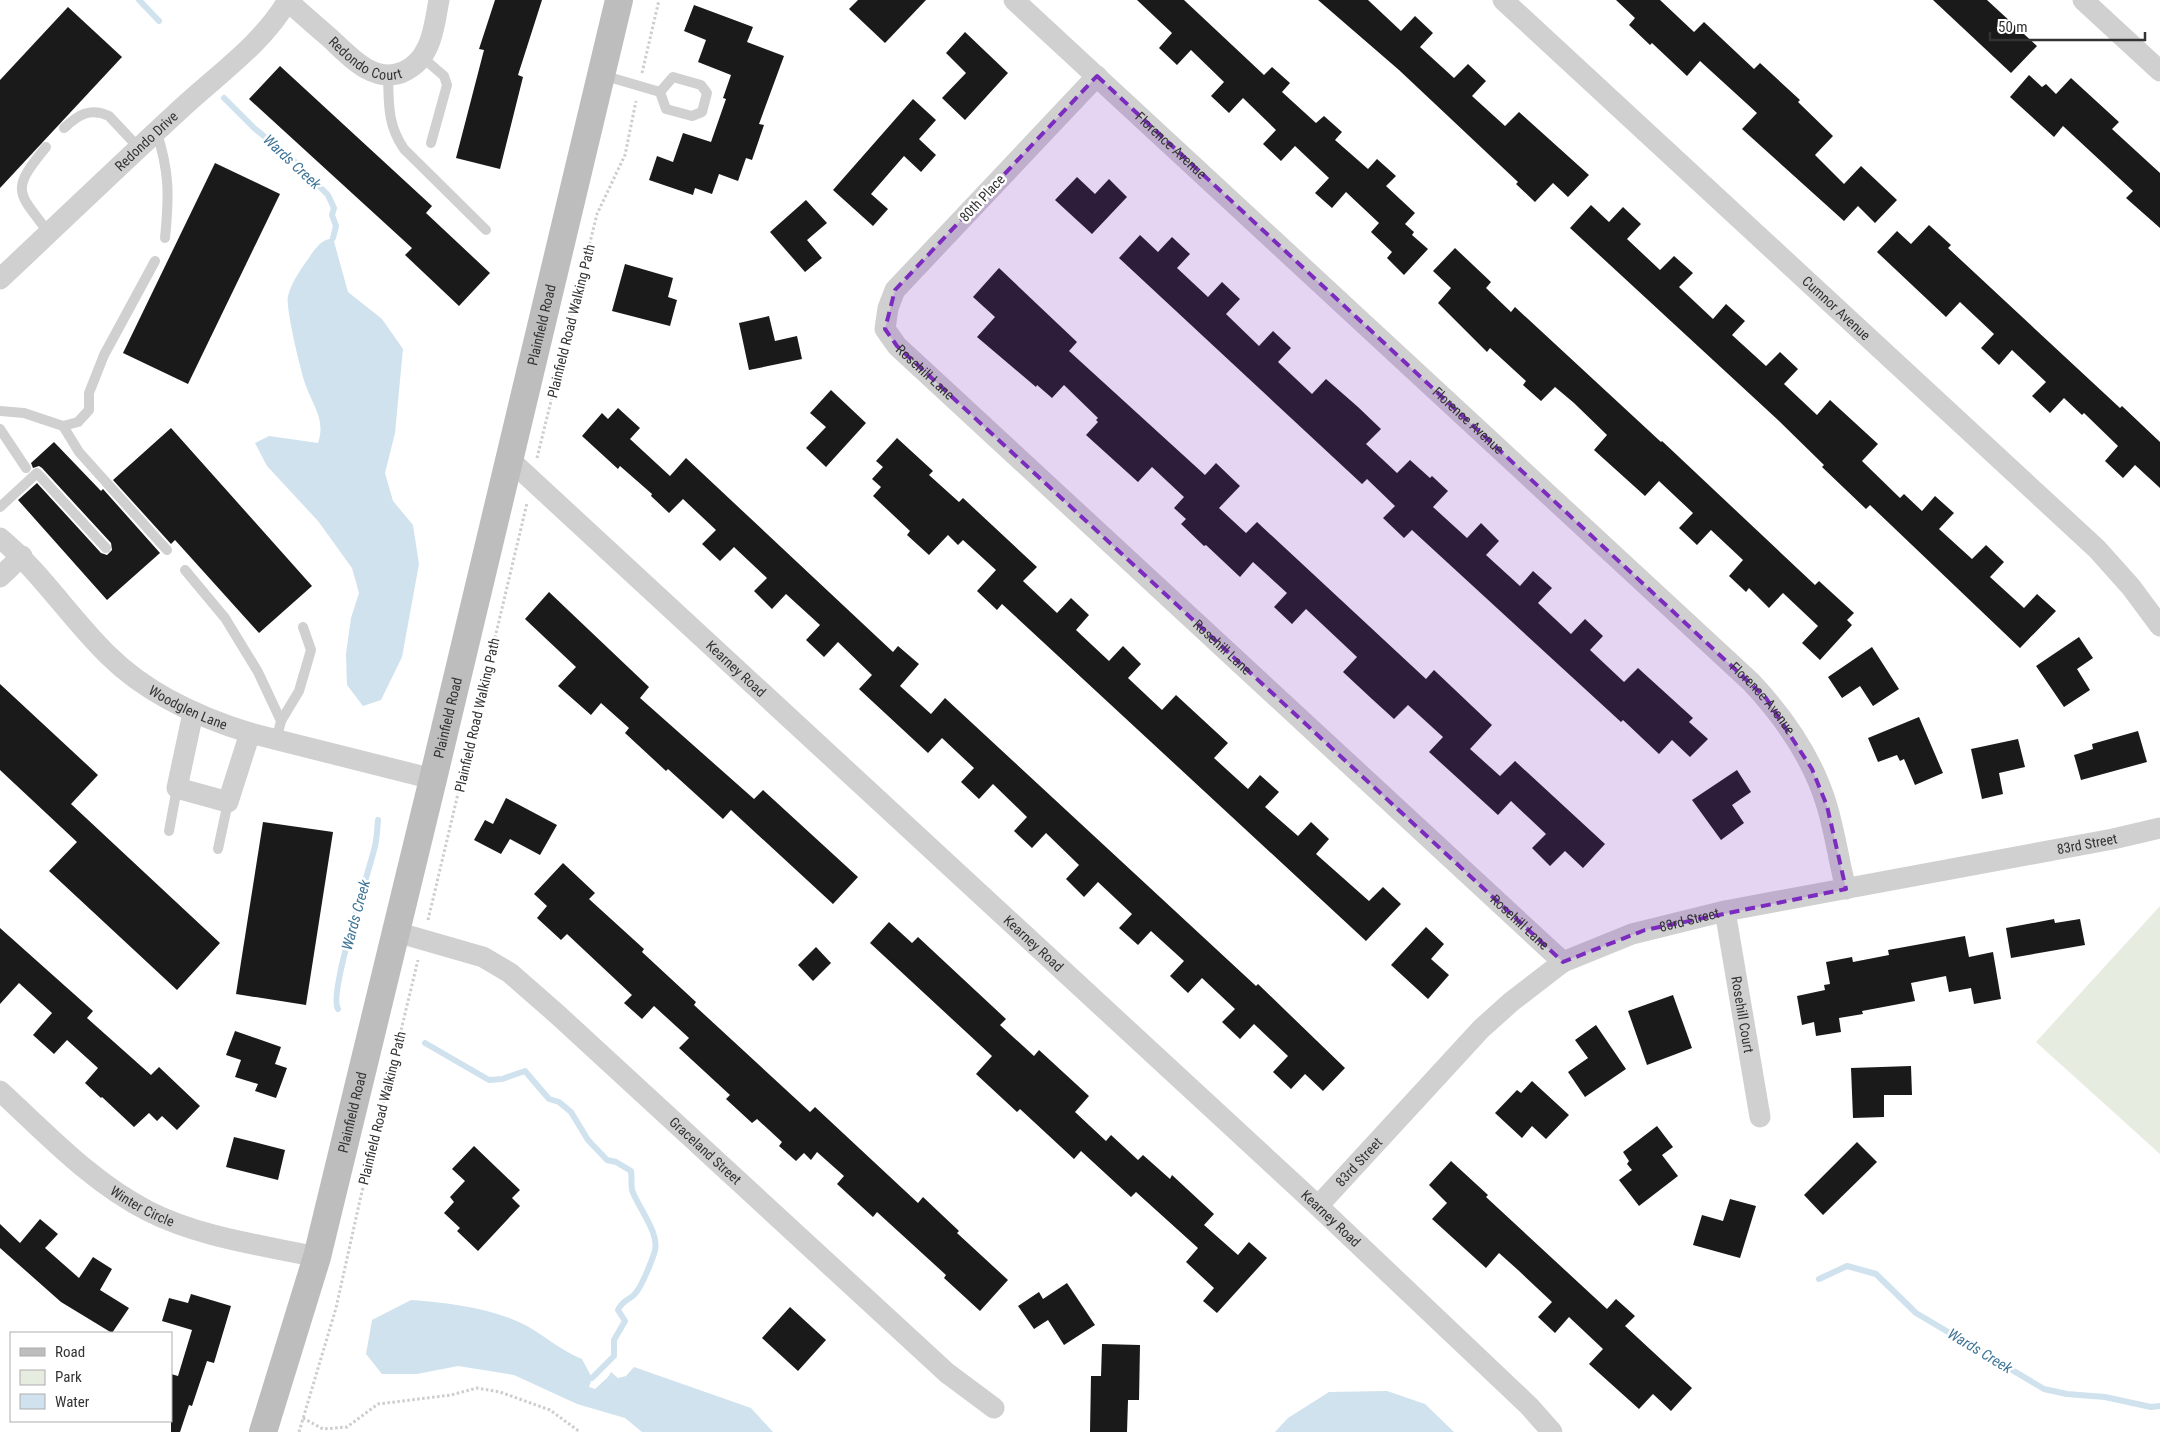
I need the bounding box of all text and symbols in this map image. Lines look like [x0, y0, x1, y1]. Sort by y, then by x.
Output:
scale bar [1990, 10, 2145, 42]
text: 50 m [1998, 18, 2028, 36]
street label: Redondo Court [326, 33, 404, 83]
street label: Redondo Drive [112, 108, 181, 174]
street label: Florence Avenue [1132, 109, 1210, 182]
water label: Wards Creek [259, 131, 325, 193]
street label: 80th Place [956, 171, 1008, 225]
street label: Plainfield Road Walking Path [544, 242, 598, 400]
street label: Cumnor Avenue [1799, 273, 1874, 344]
street label: Plainfield Road [524, 283, 559, 367]
street label: Rosehill Lane [893, 341, 958, 403]
street label: Florence Avenue [1429, 384, 1507, 458]
street label: Rosehill Lane [1190, 616, 1255, 678]
street label: Plainfield Road Walking Path [451, 636, 503, 794]
street label: Kearney Road [703, 637, 769, 700]
street label: Florence Avenue [1727, 659, 1799, 738]
street label: Plainfield Road [430, 676, 465, 760]
street label: Woodglen Lane [146, 682, 230, 733]
street label: 83rd Street [2056, 830, 2119, 857]
water label: Wards Creek [338, 877, 374, 952]
street label: Rosehill Lane [1487, 891, 1553, 953]
street label: 83rd Street [1658, 905, 1721, 935]
street label: Kearney Road [1000, 912, 1067, 975]
street label: Rosehill Court [1728, 975, 1757, 1054]
street label: Plainfield Road Walking Path [355, 1029, 409, 1187]
street label: Plainfield Road [335, 1070, 370, 1154]
street label: Graceland Street [666, 1114, 745, 1188]
street label: 83rd Street [1332, 1134, 1385, 1190]
street label: Winter Circle [107, 1182, 177, 1230]
street label: Kearney Road [1298, 1187, 1364, 1250]
water label: Wards Creek [1944, 1325, 2016, 1378]
legend [10, 1332, 172, 1422]
text: Road [55, 1343, 85, 1361]
text: Park [55, 1368, 82, 1386]
text: Water [55, 1393, 90, 1411]

